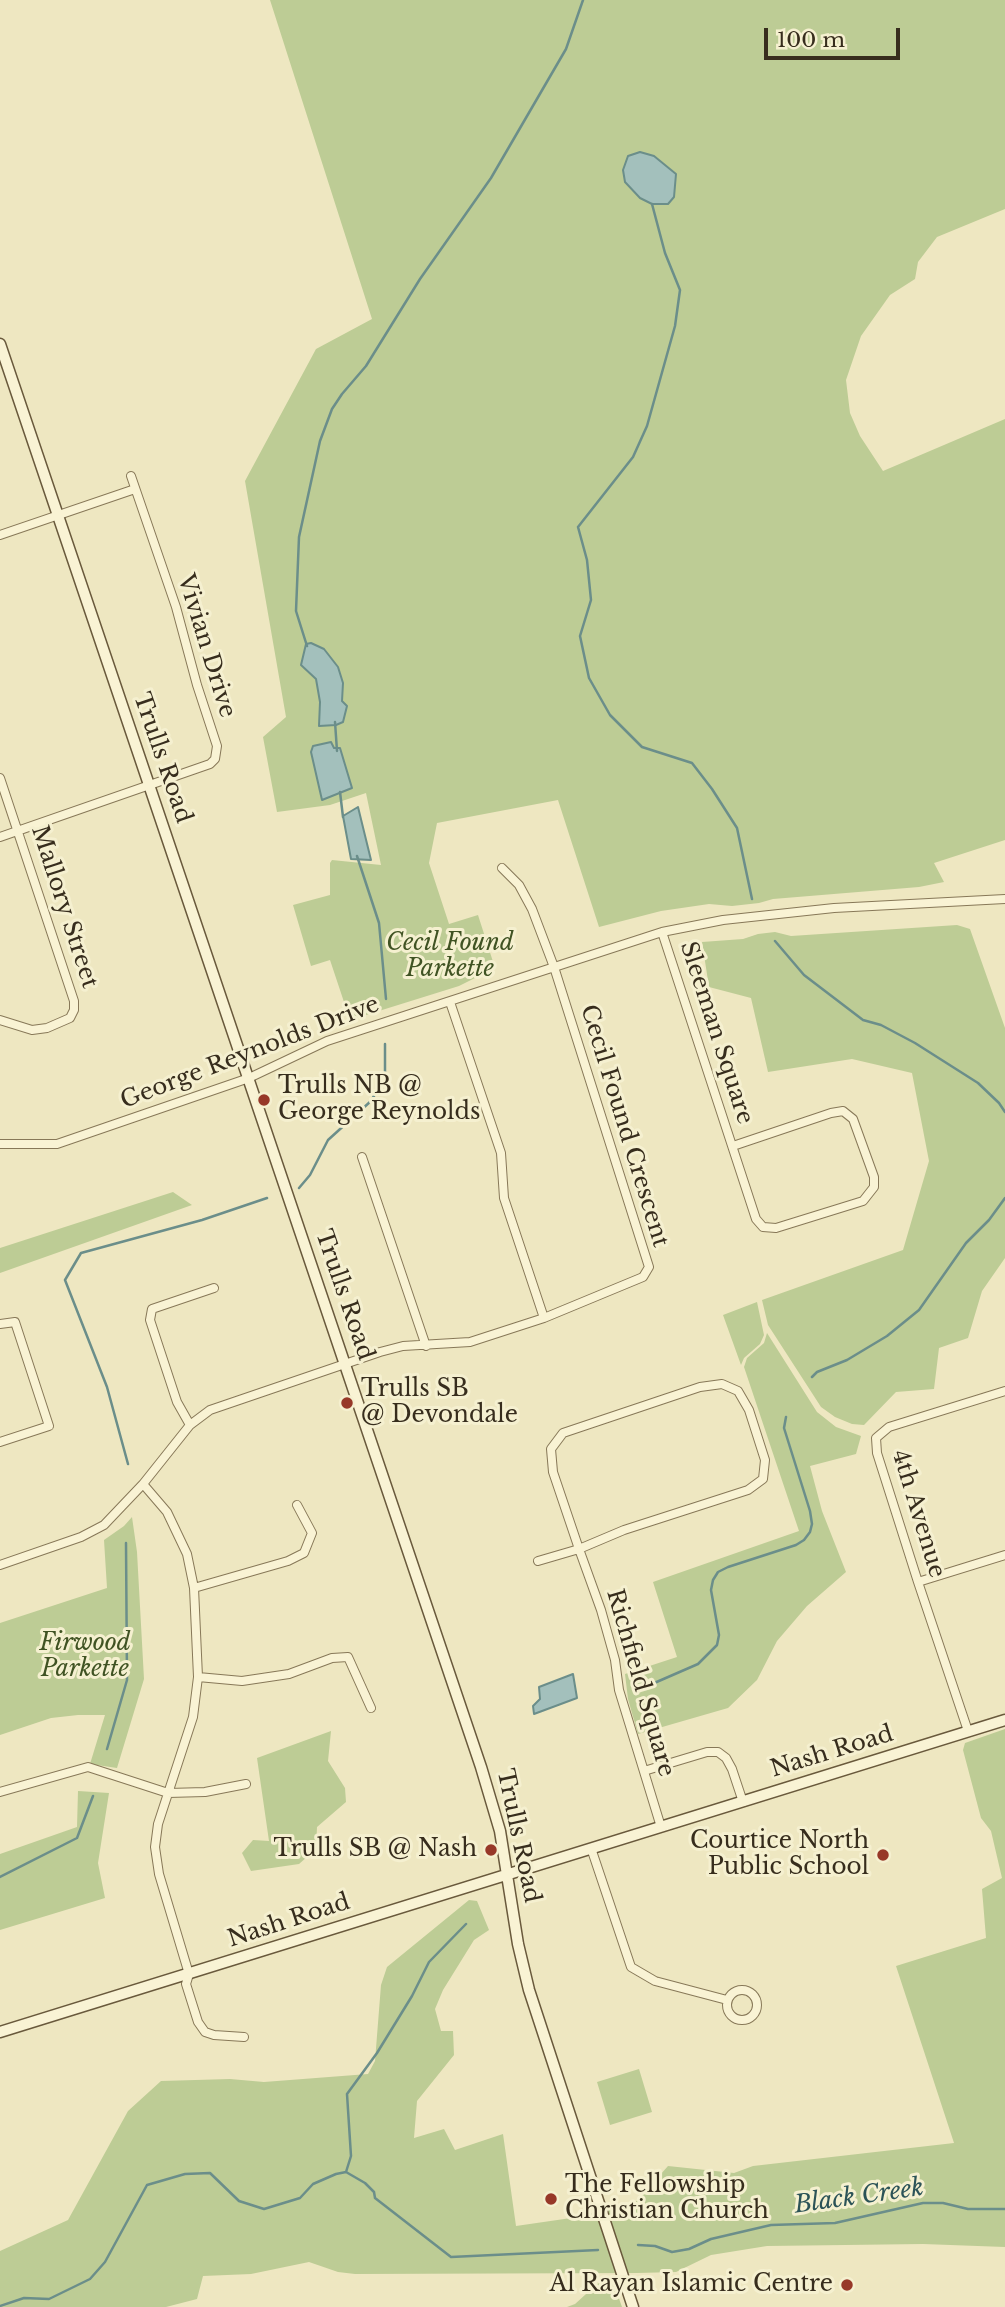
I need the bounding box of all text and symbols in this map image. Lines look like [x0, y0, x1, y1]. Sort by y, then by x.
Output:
scale bar [767, 14, 904, 58]
text: 100 m [777, 27, 845, 53]
street label: Vivian Drive [171, 571, 241, 721]
street label: Trulls Road [127, 689, 197, 827]
street label: Mallory Street [25, 822, 103, 992]
park label: Cecil Found Parkette [386, 930, 514, 984]
street label: Sleeman Square [673, 938, 759, 1128]
street label: George Reynolds Drive [117, 991, 383, 1115]
street label: Cecil Found Crescent [574, 1002, 674, 1250]
place label: Trulls NB @ George Reynolds [278, 1073, 481, 1127]
marker: Trulls NB @ George Reynolds [256, 1092, 272, 1108]
street label: Trulls Road [309, 1226, 379, 1364]
place label: Trulls SB @ Devondale [361, 1376, 518, 1430]
marker: Trulls SB @ Devondale [339, 1395, 355, 1411]
street label: 4th Avenue [885, 1447, 951, 1581]
street label: Richfield Square [600, 1586, 680, 1780]
park label: Firwood Parkette [39, 1630, 131, 1684]
street label: Nash Road [767, 1720, 897, 1784]
street label: Trulls Road [490, 1766, 546, 1906]
place label: Courtice North Public School [690, 1828, 869, 1882]
place label: Trulls SB @ Nash [274, 1836, 477, 1864]
marker: Trulls SB @ Nash [483, 1842, 499, 1858]
marker: Courtice North Public School [875, 1847, 891, 1863]
street label: Nash Road [224, 1888, 354, 1954]
place label: The Fellowship Christian Church [565, 2172, 769, 2226]
water label: Black Creek [792, 2174, 926, 2220]
marker: The Fellowship Christian Church [543, 2191, 559, 2207]
place label: Al Rayan Islamic Centre [550, 2271, 833, 2299]
marker: Al Rayan Islamic Centre [839, 2277, 855, 2293]

